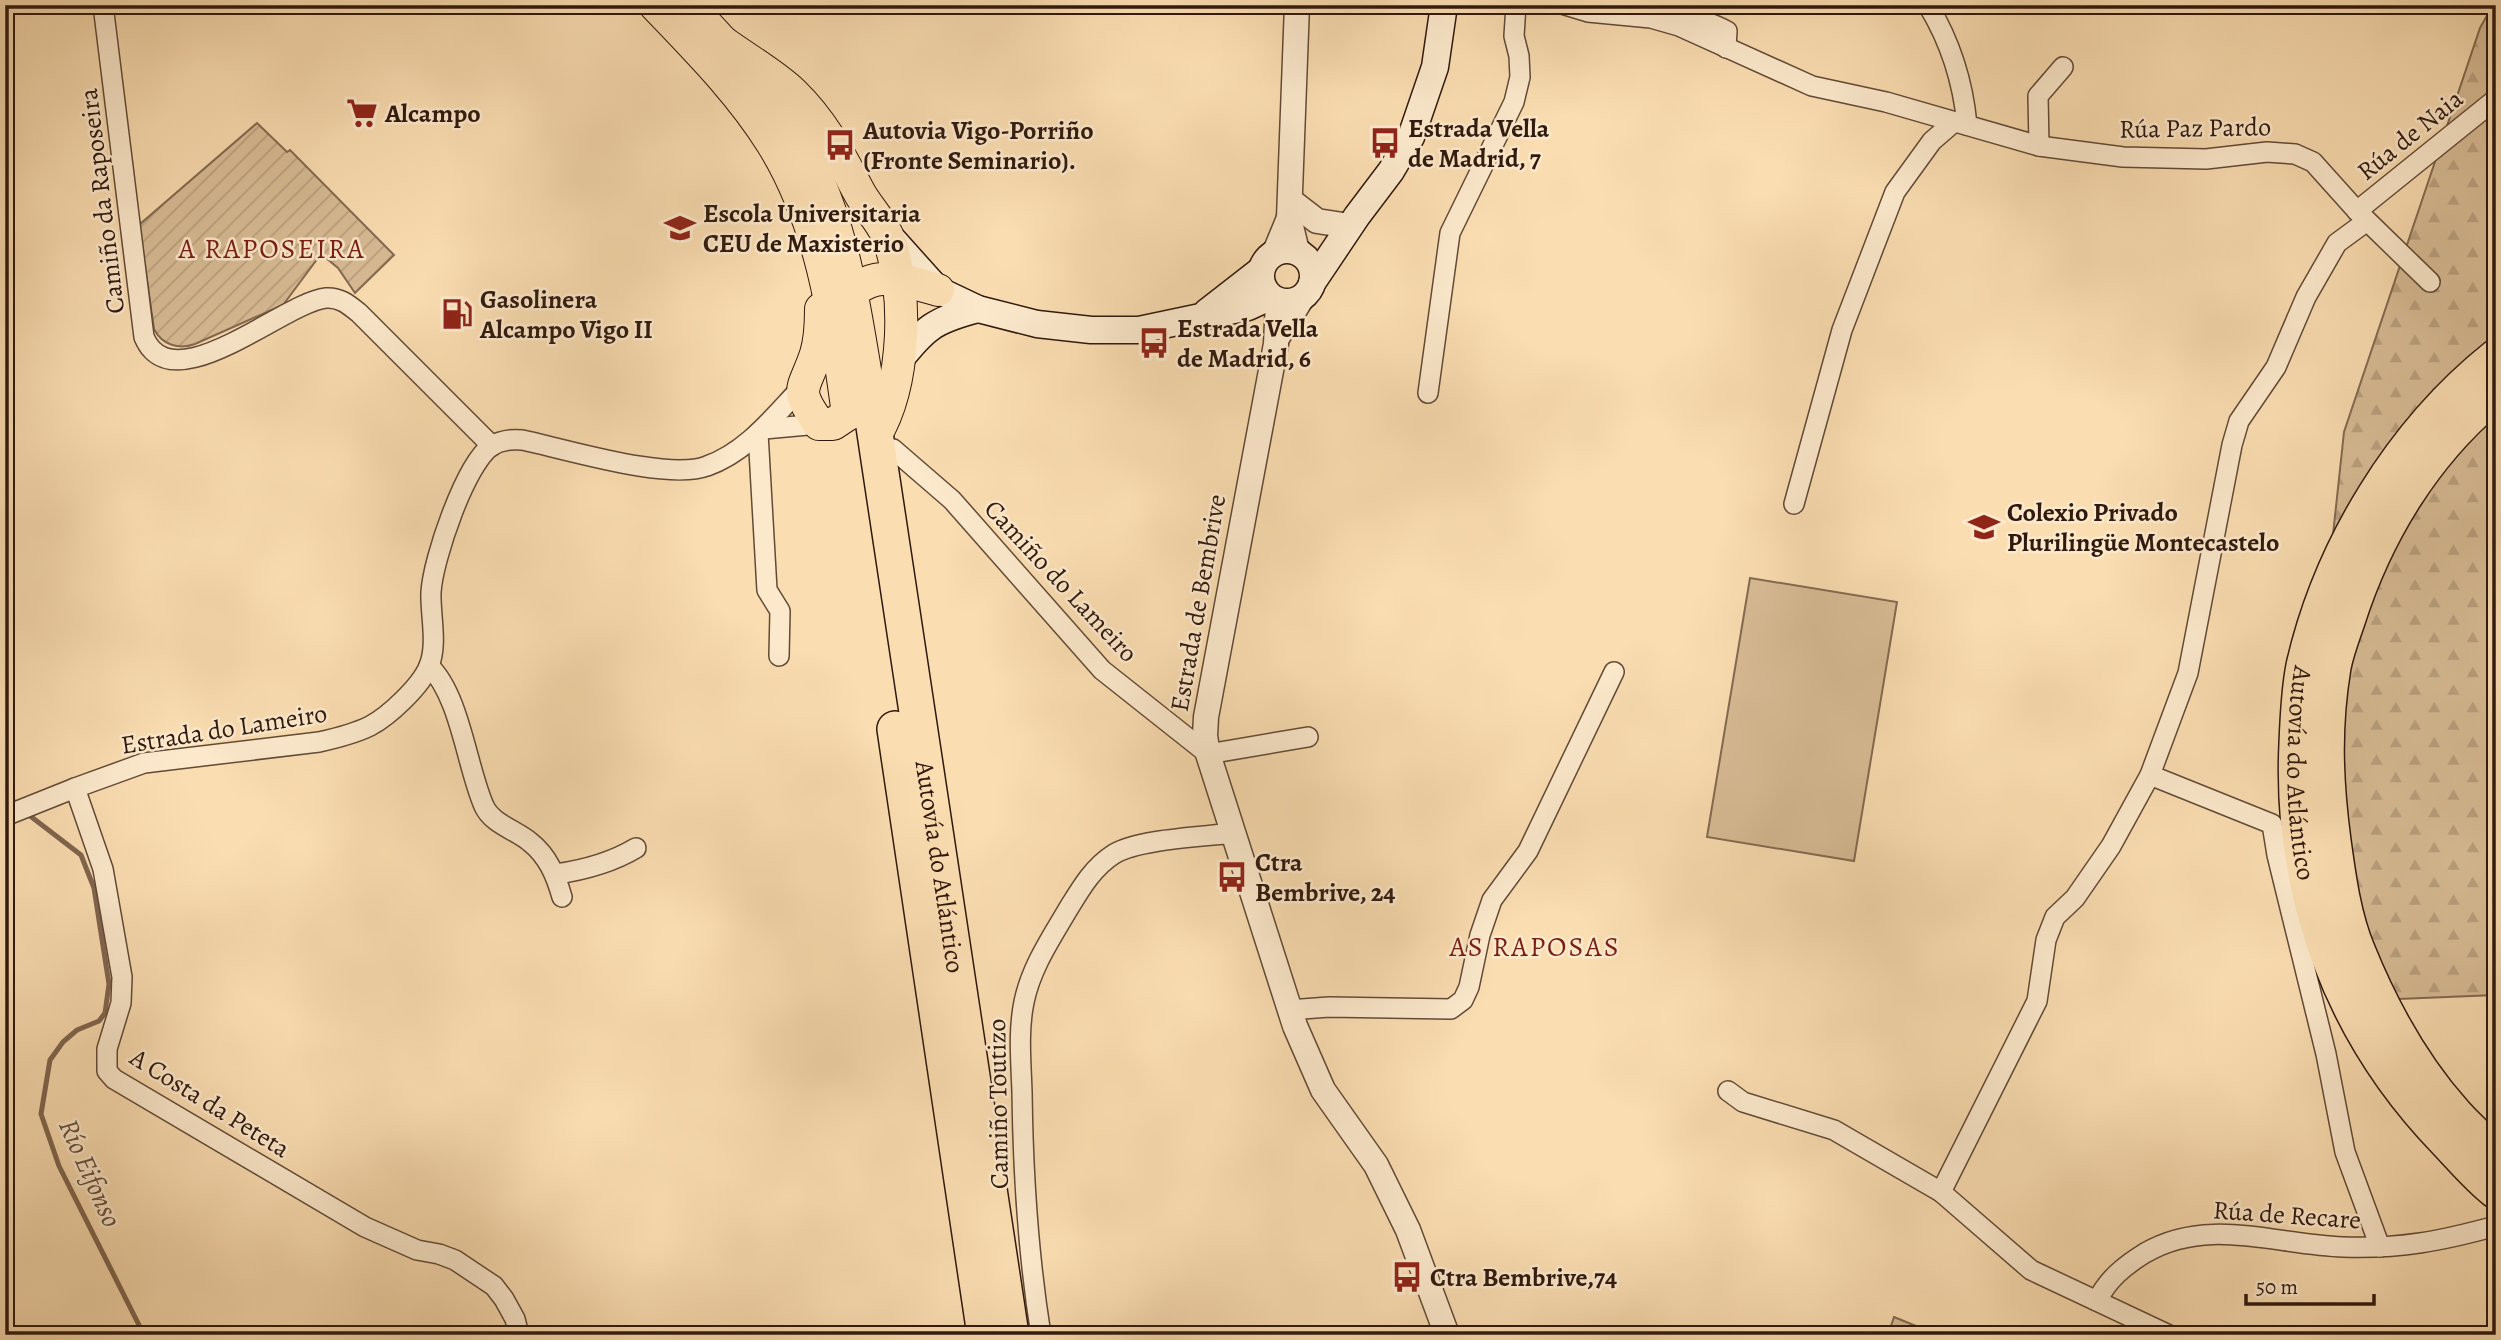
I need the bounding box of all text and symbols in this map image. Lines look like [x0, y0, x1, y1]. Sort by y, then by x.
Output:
street label: Rúa de Naia [2350, 81, 2470, 189]
street label: Camiño da Raposeira [71, 86, 133, 316]
supermarket icon: Alcampo [345, 96, 379, 130]
place label: Alcampo [384, 96, 481, 131]
street label: Rúa Paz Pardo [2119, 109, 2271, 147]
place label: Estrada Vella de Madrid, 7 [1408, 111, 1550, 176]
place label: Autovia Vigo-Porriño (Fronte Seminario). [862, 113, 1094, 178]
bus stop icon: Estrada Vella de Madrid, 7 [1368, 126, 1402, 160]
bus stop icon: Autovia Vigo-Porriño (Fronte Seminario). [823, 128, 857, 162]
place label: Escola Universitaria CEU de Maxisterio [703, 196, 921, 261]
school or university icon: Escola Universitaria CEU de Maxisterio [663, 211, 697, 245]
district label: A RAPOSEIRA [177, 230, 366, 268]
place label: Gasolinera Alcampo Vigo II [479, 282, 653, 347]
fuel station icon: Gasolinera Alcampo Vigo II [440, 297, 474, 331]
place label: Estrada Vella de Madrid, 6 [1177, 311, 1319, 376]
bus stop icon: Estrada Vella de Madrid, 6 [1137, 326, 1171, 360]
street label: Camiño do Lameiro [976, 492, 1146, 670]
street label: Estrada de Bembrive [1162, 492, 1234, 714]
place label: Colexio Privado Plurilingüe Montecastelo [2007, 495, 2279, 560]
school or university icon: Colexio Privado Plurilingüe Montecastelo [1967, 510, 2001, 544]
street label: Autovía do Atlántico [2279, 663, 2324, 883]
street label: Estrada do Lameiro [119, 695, 330, 763]
street label: Autovía do Atlántico [907, 757, 974, 975]
place label: Ctra Bembrive, 24 [1255, 845, 1396, 910]
bus stop icon: Ctra Bembrive, 24 [1215, 860, 1249, 894]
district label: AS RAPOSAS [1448, 928, 1621, 966]
street label: Camiño Toutizo [979, 1018, 1017, 1190]
street label: A Costa da Peteta [123, 1039, 297, 1166]
water label: Río Eifonso [49, 1113, 131, 1233]
street label: Rúa de Recare [2212, 1192, 2362, 1238]
bus stop icon: Ctra Bembrive,74 [1390, 1260, 1424, 1294]
place label: Ctra Bembrive,74 [1430, 1260, 1617, 1295]
scale bar [2246, 1263, 2373, 1307]
text: 50 m [2256, 1273, 2298, 1301]

